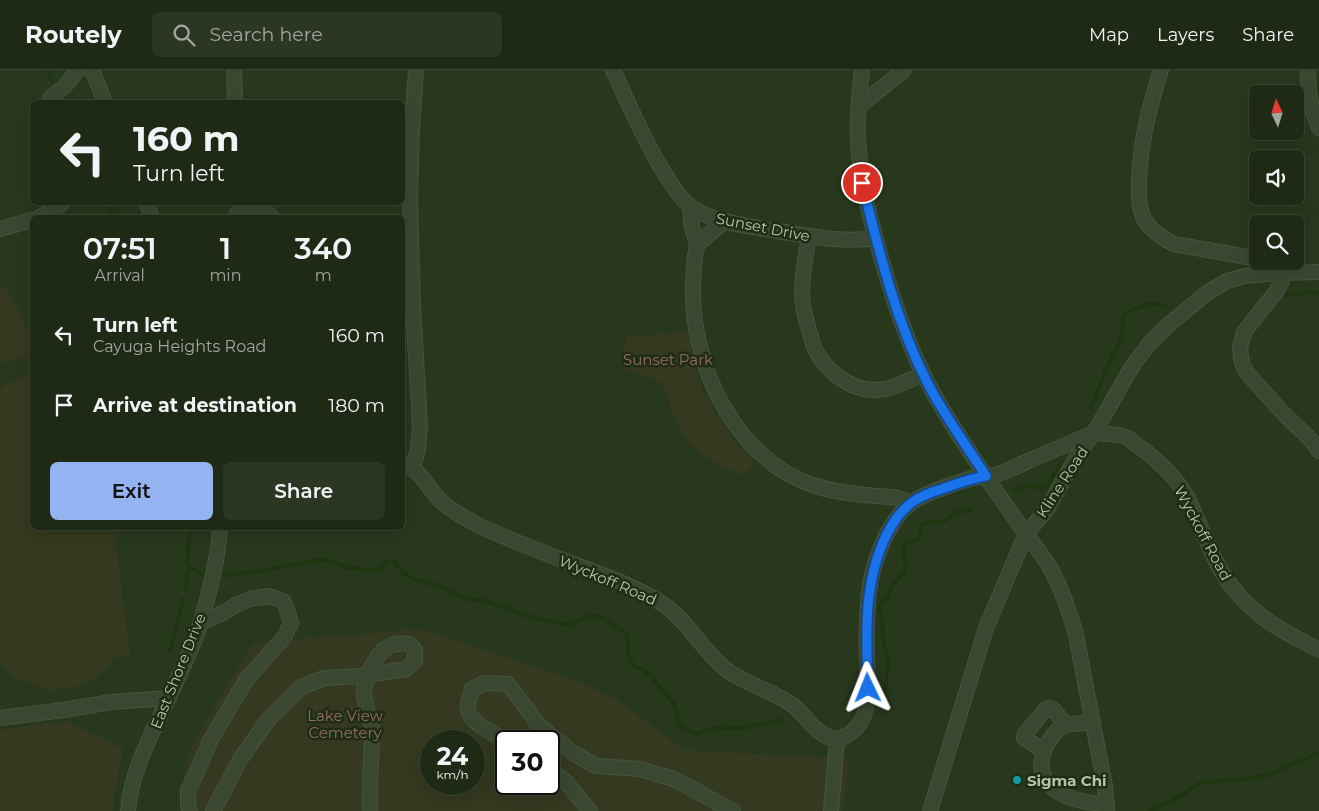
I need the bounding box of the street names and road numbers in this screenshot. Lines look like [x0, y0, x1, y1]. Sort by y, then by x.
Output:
street label: Sunset Drive [714, 209, 812, 245]
street label: Kline Road [1032, 443, 1092, 521]
street label: Wyckoff Road [1170, 482, 1236, 584]
street label: Wyckoff Road [556, 551, 660, 609]
street label: East Shore Drive [146, 610, 210, 732]

